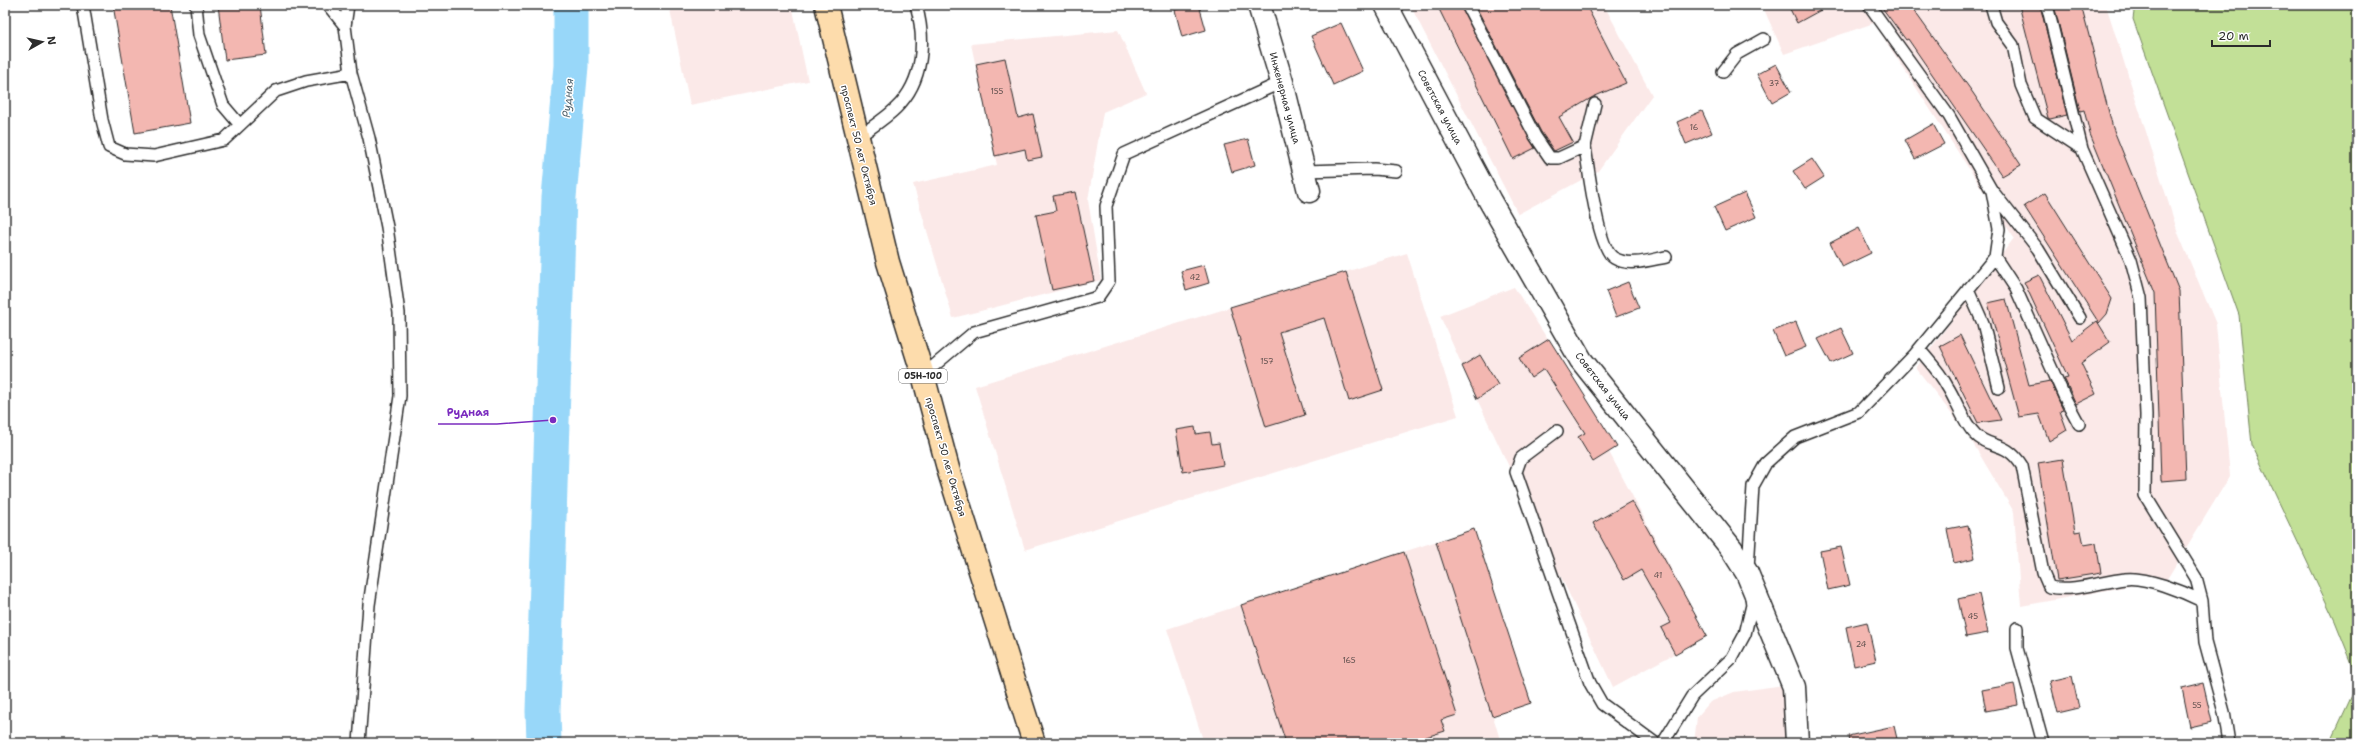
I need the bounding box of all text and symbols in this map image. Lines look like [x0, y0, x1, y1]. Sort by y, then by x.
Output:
north arrow [22, 22, 62, 62]
scale bar [2212, 22, 2270, 48]
text: 20 m [2218, 28, 2249, 44]
text: N [43, 35, 59, 46]
street label: Инженерная улица [1267, 51, 1304, 146]
street label: Советская улица [1415, 67, 1466, 147]
water label: Рудная [559, 78, 577, 118]
house number: 37 [1769, 78, 1780, 89]
street label: проспект 50 лет Октября [838, 84, 880, 206]
house number: 155 [991, 86, 1003, 97]
house number: 16 [1690, 122, 1699, 133]
house number: 42 [1190, 272, 1201, 283]
street label: Советская улица [1572, 349, 1634, 423]
house number: 157 [1260, 356, 1274, 367]
road number: 05Н-100 [899, 369, 947, 383]
street label: проспект 50 лет Октября [923, 396, 969, 518]
callout: Рудная [438, 401, 497, 424]
text: Рудная [447, 405, 490, 420]
house number: 41 [1654, 570, 1662, 581]
house number: 45 [1968, 611, 1978, 622]
house number: 24 [1856, 639, 1867, 650]
house number: 165 [1342, 655, 1356, 666]
house number: 55 [2192, 700, 2202, 711]

